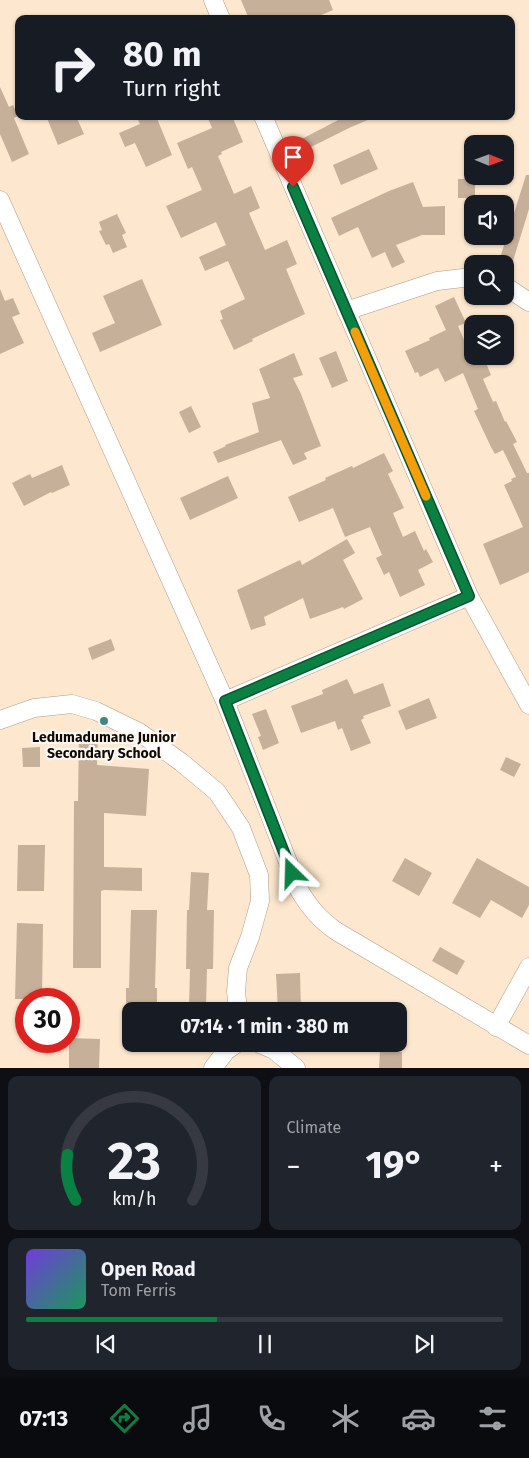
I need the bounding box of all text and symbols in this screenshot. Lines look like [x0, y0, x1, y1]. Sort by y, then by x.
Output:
text: 80 m [123, 33, 202, 75]
icon: right [40, 35, 105, 100]
text: Turn right [123, 75, 220, 102]
north arrow [464, 135, 514, 185]
map controls [464, 135, 514, 365]
pin [272, 136, 314, 187]
icon: arrive [279, 143, 307, 171]
button: sound [464, 195, 514, 245]
button: search [464, 255, 514, 305]
button: layers [464, 315, 514, 365]
marker: Ledumadumane Junior Secondary School [98, 715, 110, 727]
place label: Ledumadumane Junior Secondary School [32, 729, 176, 762]
position arrow [265, 846, 317, 898]
speed limit sign: 30 [15, 988, 80, 1053]
text: 07:14 · 1 min · 380 m [180, 1015, 349, 1038]
text: Climate [287, 1118, 341, 1137]
text: 23 [107, 1130, 161, 1193]
text: 19° [365, 1142, 424, 1188]
text: − [287, 1150, 301, 1183]
text: + [489, 1150, 503, 1183]
text: km/h [112, 1188, 156, 1210]
text: Open Road [101, 1258, 196, 1281]
text: Tom Ferris [101, 1281, 176, 1300]
icon: previous [92, 1330, 120, 1358]
icon: pause [251, 1330, 279, 1358]
icon: next [410, 1330, 438, 1358]
icon: directions [107, 1401, 142, 1436]
icon: music [180, 1401, 215, 1436]
icon: phone [254, 1401, 289, 1436]
icon: climate [328, 1401, 363, 1436]
icon: car [401, 1401, 436, 1436]
icon: filters [475, 1401, 510, 1436]
text: 07:13 [19, 1405, 68, 1432]

